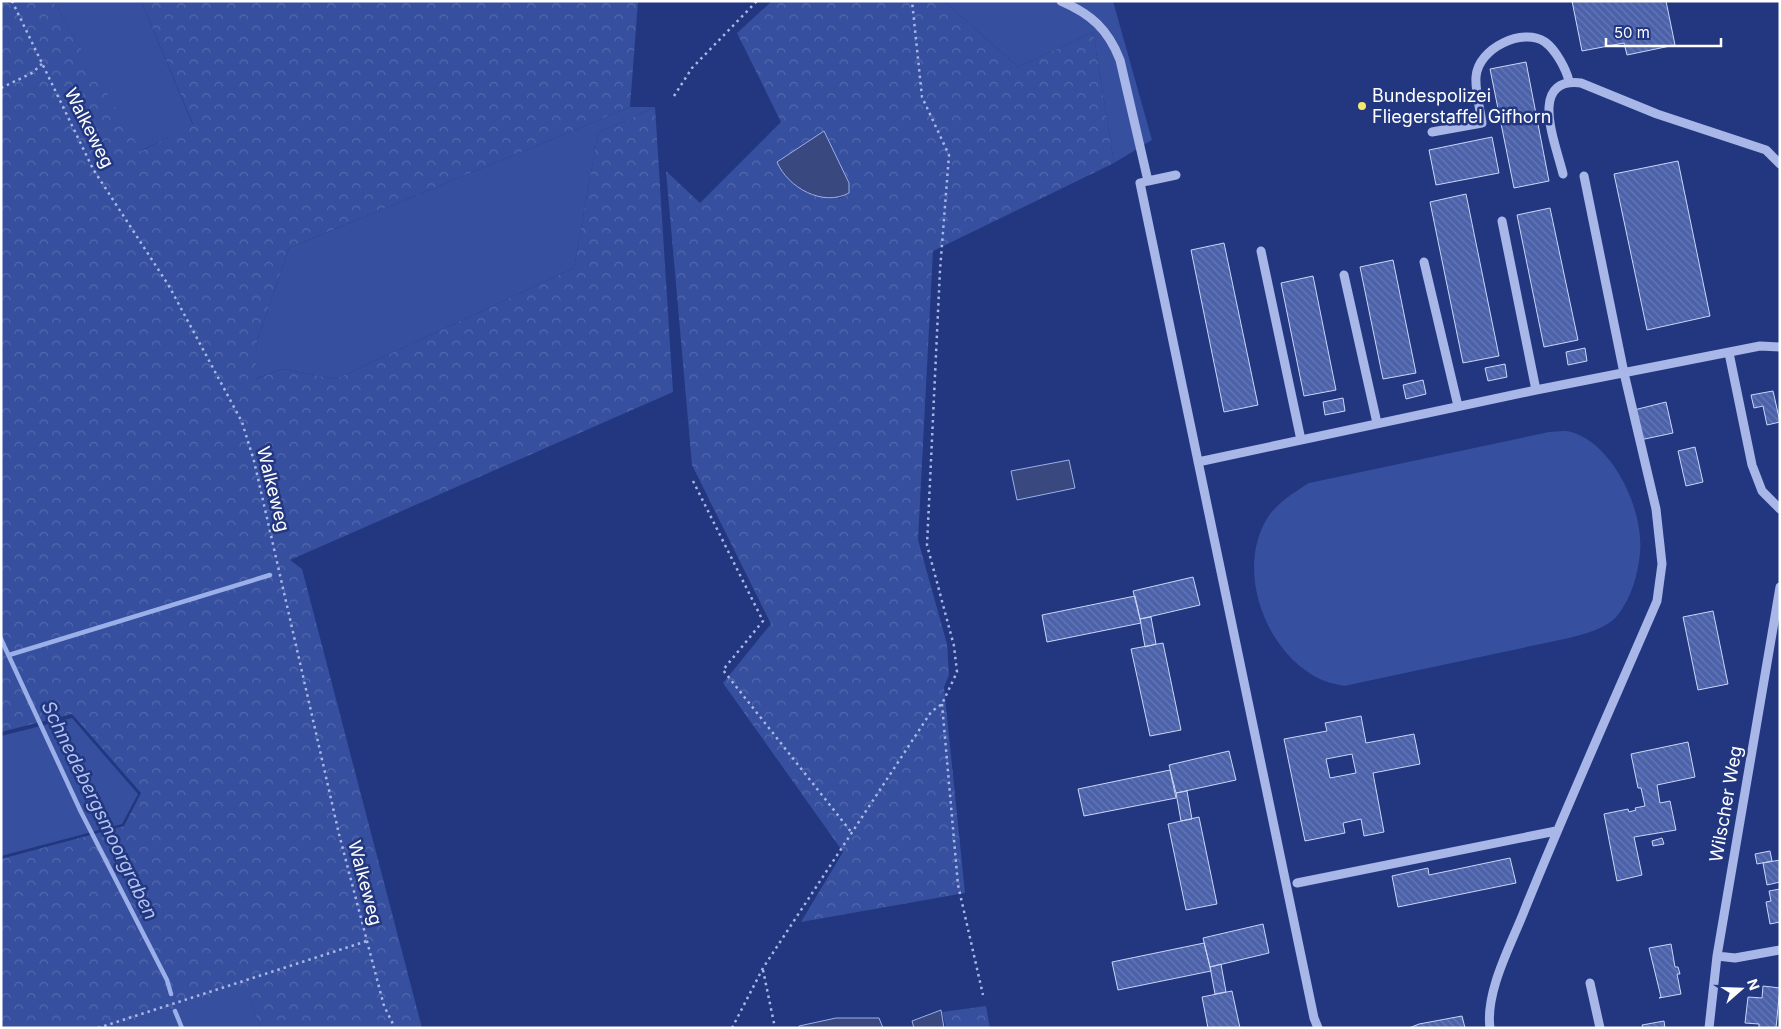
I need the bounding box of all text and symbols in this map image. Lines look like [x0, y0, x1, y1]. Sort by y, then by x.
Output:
scale bar [1606, 15, 1721, 47]
text: 50 m [1614, 23, 1650, 42]
street label: Walkeweg [60, 84, 119, 171]
place label: Bundespolizei Fliegerstaffel Gifhorn [1372, 85, 1551, 127]
marker: Bundespolizei Fliegerstaffel Gifhorn [1356, 100, 1368, 112]
street label: Walkeweg [253, 444, 294, 534]
water label: Schnedebergsmoorgraben [37, 697, 163, 923]
street label: Wilscher Weg [1705, 744, 1746, 864]
street label: Walkeweg [344, 838, 387, 928]
north arrow [1716, 964, 1766, 1014]
text: N [1744, 976, 1763, 992]

